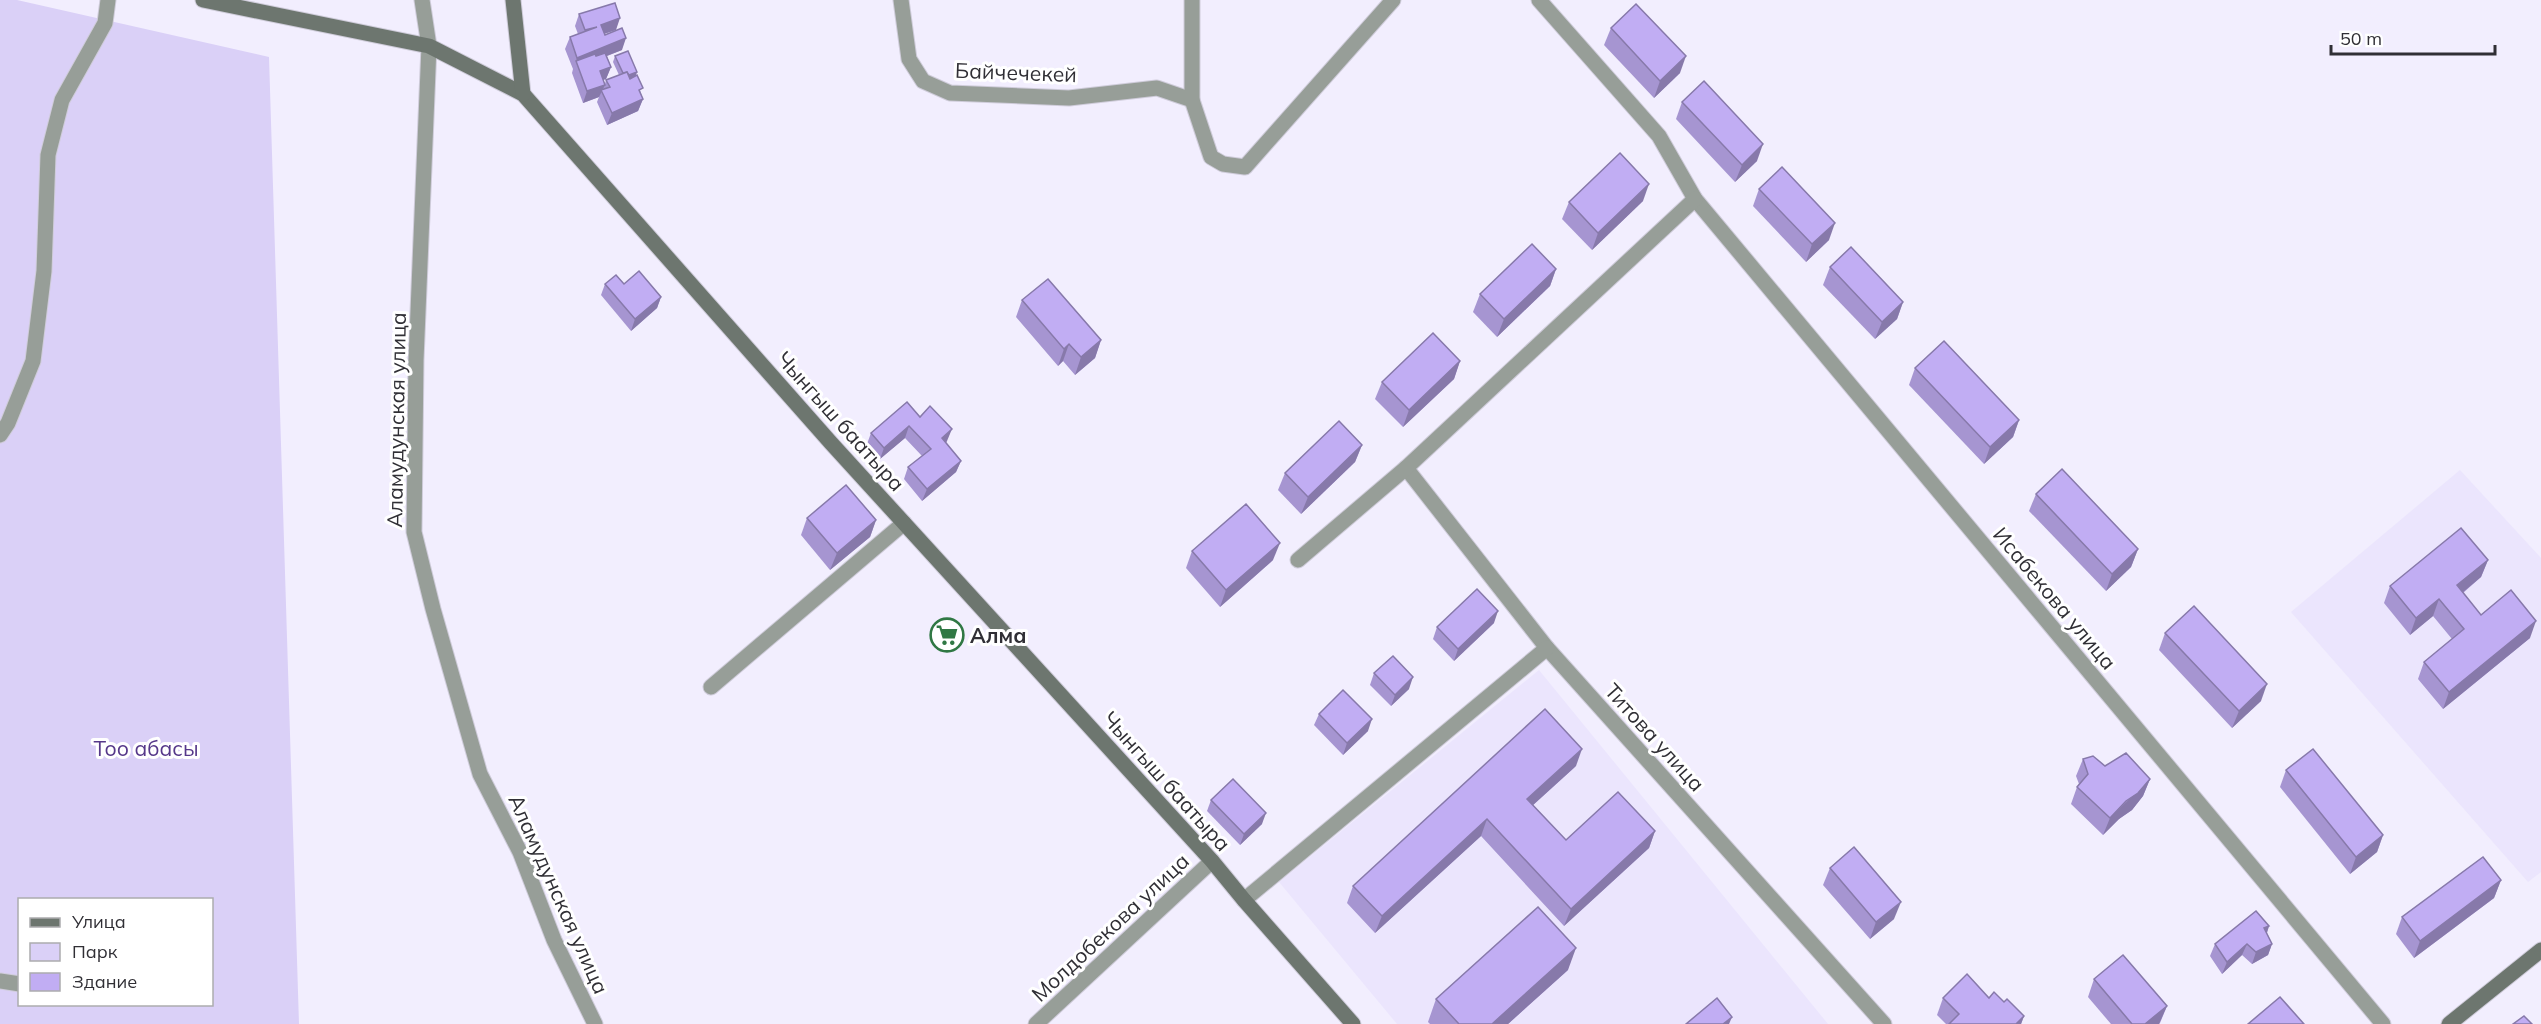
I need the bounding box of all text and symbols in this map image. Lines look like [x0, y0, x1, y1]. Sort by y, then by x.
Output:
scale bar [2331, 18, 2494, 56]
text: 50 m [2340, 27, 2382, 50]
street label: Байчечекей [955, 57, 1077, 87]
street label: Аламудунская улица [381, 312, 411, 528]
street label: Чынгыш баатыра [771, 346, 911, 496]
street label: Исабекова улица [1988, 522, 2122, 674]
supermarket icon: Алма [929, 617, 965, 653]
place label: Алма [970, 622, 1027, 648]
street label: Титова улица [1600, 678, 1710, 796]
street label: Чынгыш баатыра [1097, 706, 1237, 856]
park label: Тоо абасы [93, 735, 199, 761]
street label: Аламудунская улица [503, 790, 615, 998]
street label: Молдобекова улица [1026, 847, 1194, 1007]
legend [18, 898, 213, 1006]
text: Улица [71, 910, 126, 933]
text: Парк [72, 940, 118, 963]
text: Здание [72, 970, 137, 993]

